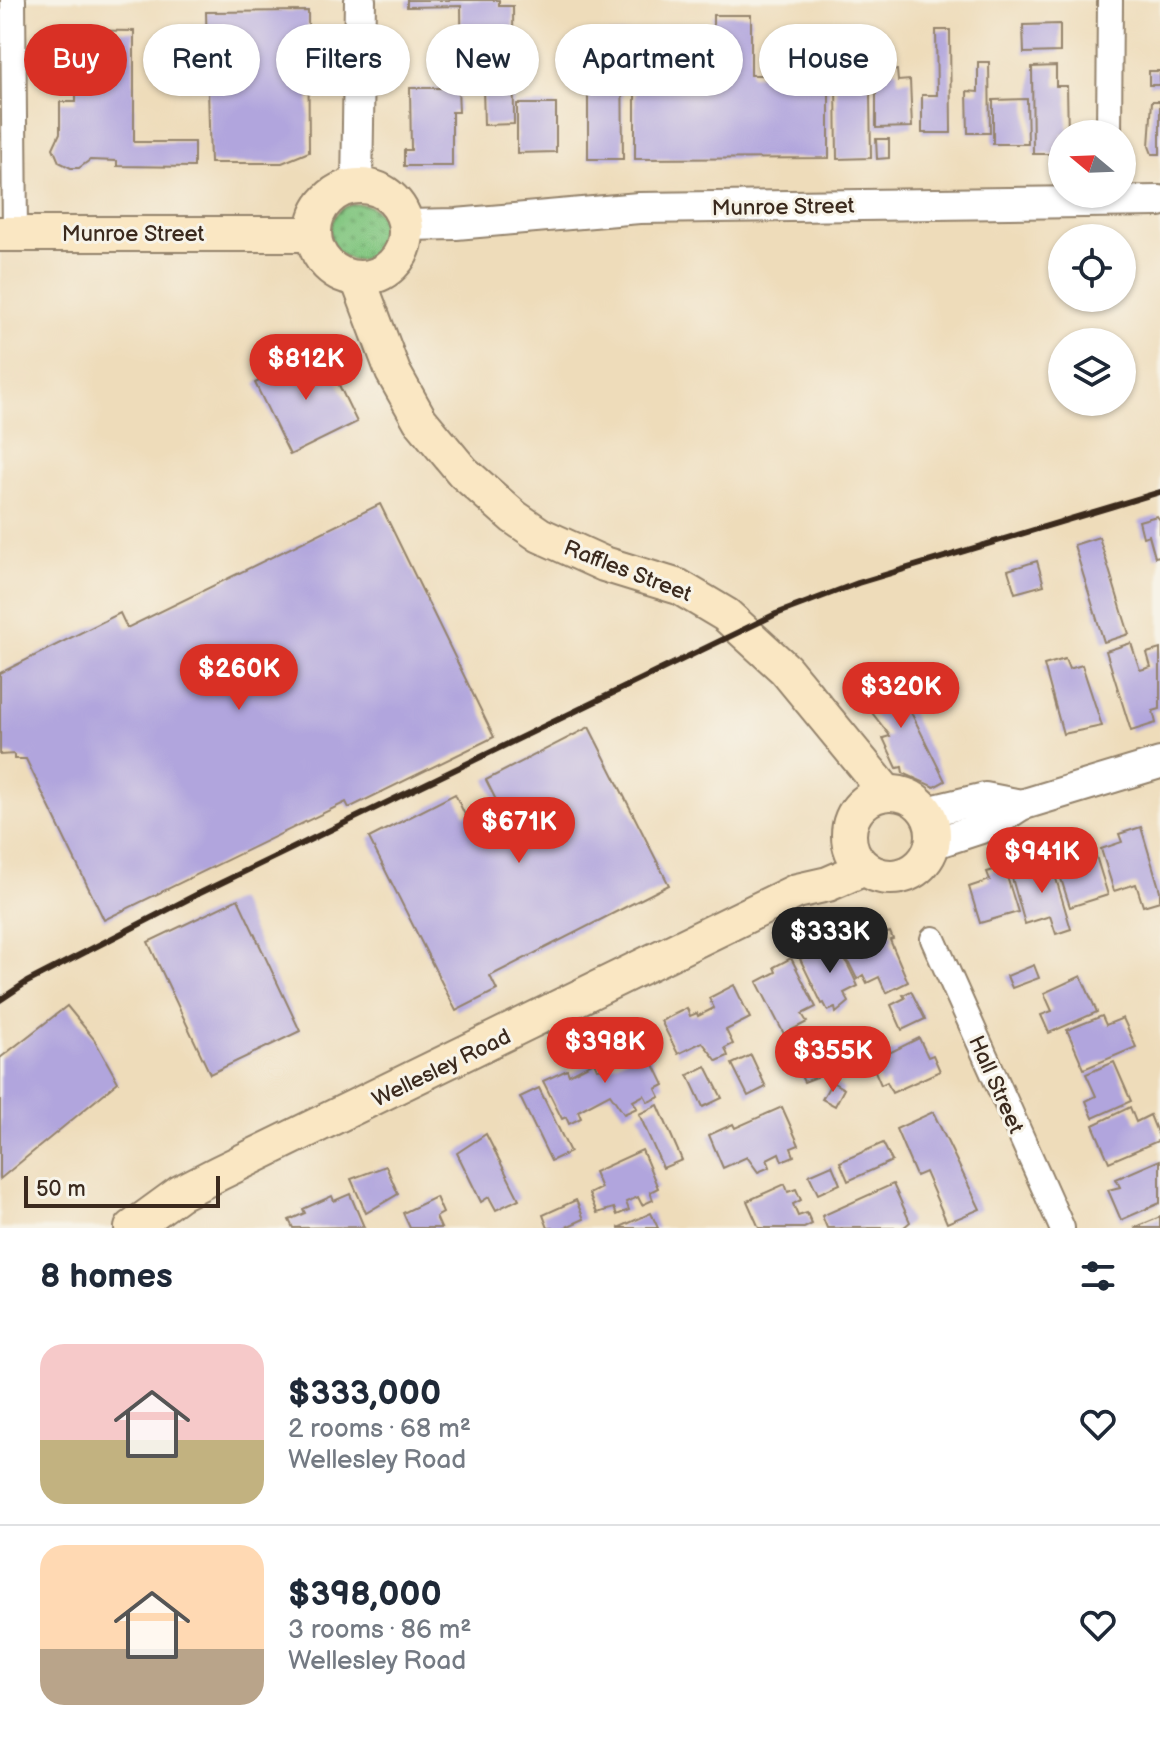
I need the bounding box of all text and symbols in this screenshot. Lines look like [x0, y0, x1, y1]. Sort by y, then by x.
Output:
chip: Buy [24, 24, 127, 96]
chip: Rent [143, 24, 260, 96]
chip: Filters [276, 24, 410, 96]
chip: New [426, 24, 539, 96]
chip: Apartment [555, 24, 743, 96]
chip: House [759, 24, 897, 96]
north arrow [1048, 120, 1136, 208]
map controls [1048, 120, 1136, 416]
street label: Munroe Street [711, 193, 855, 222]
street label: Munroe Street [62, 221, 205, 248]
button: locate [1048, 224, 1136, 312]
button: layers [1048, 328, 1136, 416]
pin: $812K [250, 334, 362, 402]
text: $812K [268, 344, 344, 375]
street label: Raffles Street [560, 535, 695, 608]
pin: $260K [183, 644, 295, 712]
text: $260K [198, 654, 280, 685]
pin: $320K [845, 662, 957, 730]
text: $320K [860, 672, 942, 703]
pin: $671K [463, 797, 575, 865]
text: $671K [481, 807, 557, 838]
pin: $941K [986, 827, 1098, 895]
text: $941K [1004, 837, 1080, 868]
pin: $333K [774, 907, 886, 975]
text: $333K [790, 917, 870, 948]
pin: $398K [549, 1017, 661, 1085]
street label: Wellesley Road [368, 1023, 515, 1114]
pin: $355K [777, 1026, 889, 1094]
text: $398K [565, 1027, 645, 1058]
street label: Hall Street [962, 1031, 1029, 1138]
text: $355K [793, 1036, 873, 1067]
scale bar [24, 1172, 220, 1208]
text: 50 m [36, 1176, 86, 1203]
icon: filters [1076, 1254, 1120, 1298]
text: 8 homes [40, 1256, 173, 1297]
text: $333,000 [288, 1373, 441, 1414]
icon: home [104, 1376, 200, 1472]
icon: heart [1076, 1402, 1120, 1446]
text: 2 rooms · 68 m² [288, 1414, 471, 1445]
text: Wellesley Road [288, 1445, 466, 1476]
text: $398,000 [288, 1574, 442, 1615]
icon: home [104, 1577, 200, 1673]
icon: heart [1076, 1603, 1120, 1647]
text: 3 rooms · 86 m² [288, 1615, 472, 1646]
text: Wellesley Road [288, 1646, 466, 1677]

